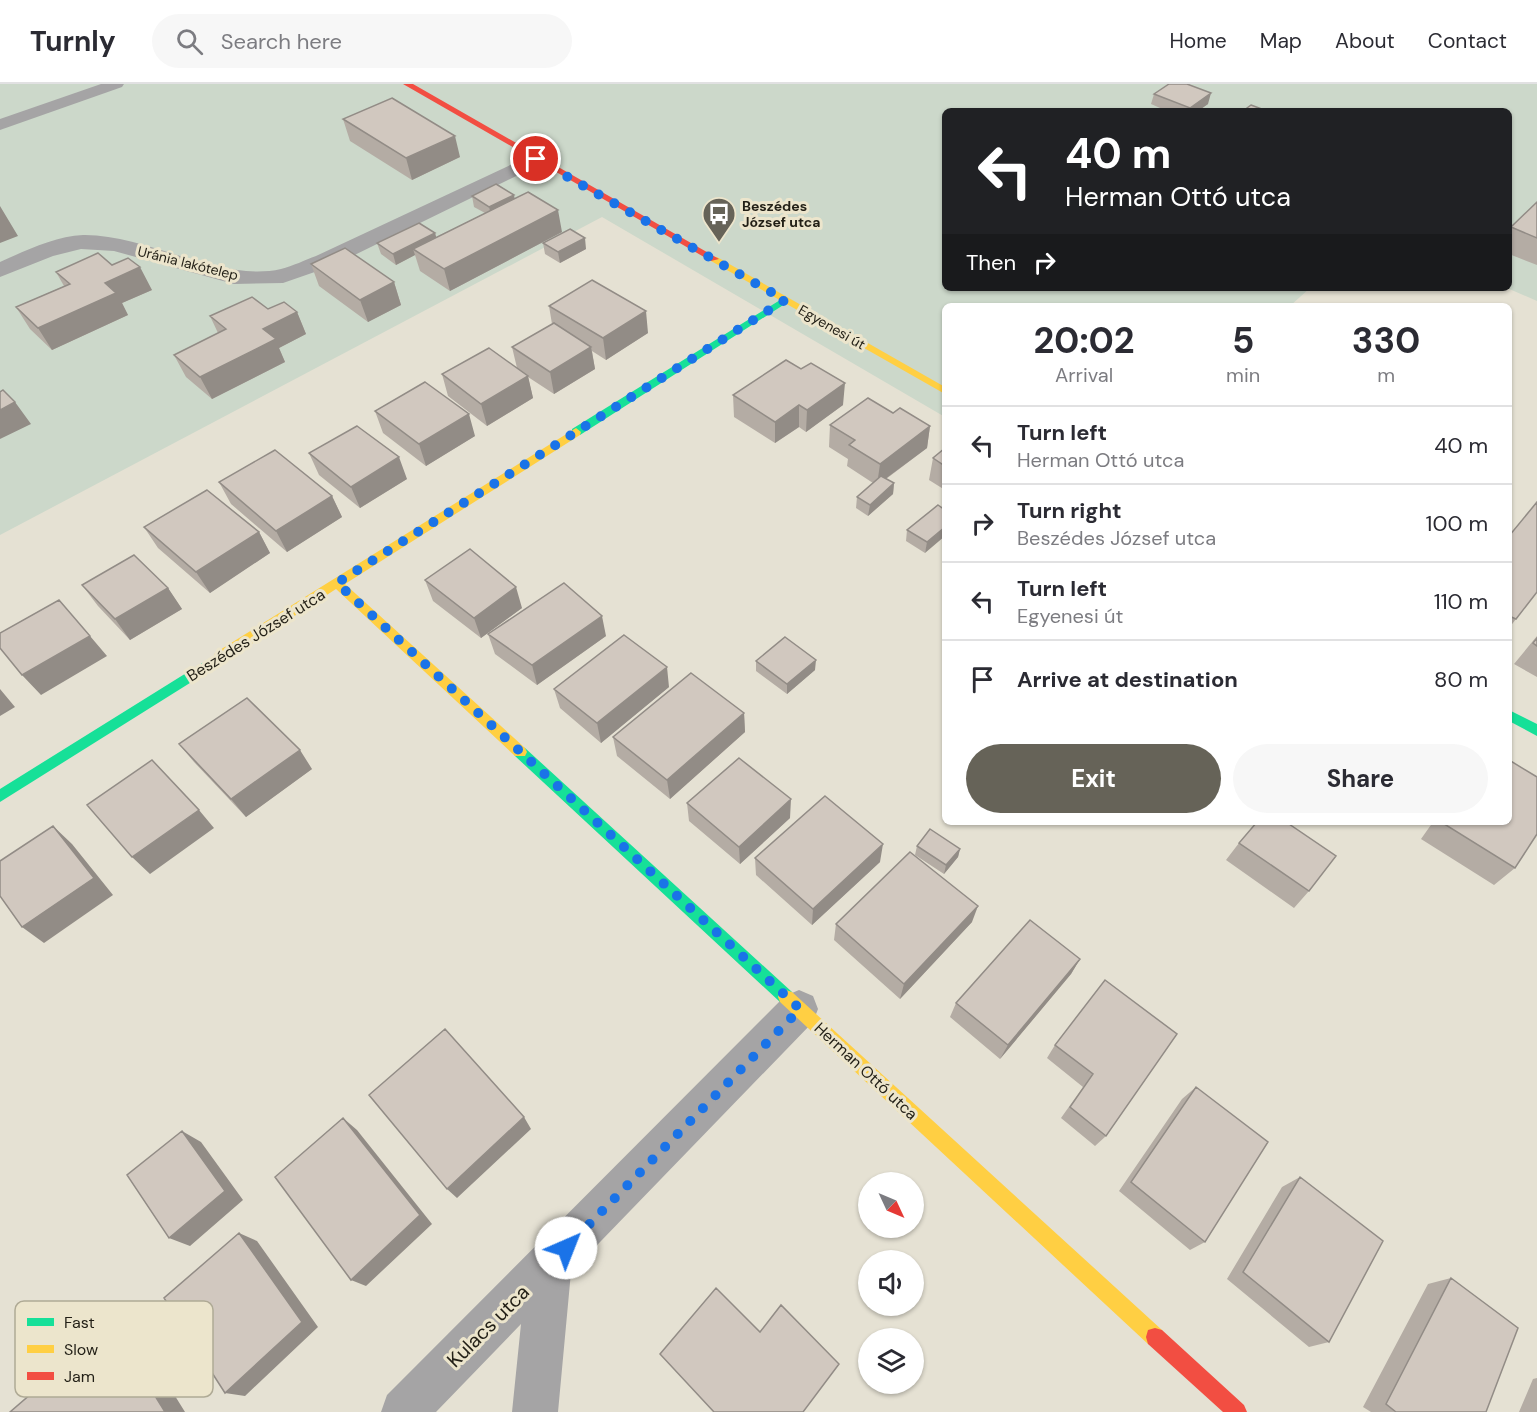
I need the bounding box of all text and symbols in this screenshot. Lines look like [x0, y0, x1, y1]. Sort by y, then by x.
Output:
search box [152, 14, 572, 68]
text: Turnly [30, 23, 116, 60]
icon: search [173, 25, 206, 58]
text: Search here [221, 27, 342, 56]
text: Home [1169, 27, 1227, 55]
text: Map [1260, 27, 1302, 55]
text: About [1335, 27, 1395, 55]
text: Contact [1428, 27, 1507, 55]
text: 40 m [1065, 126, 1171, 181]
icon: left [966, 132, 1044, 210]
pin [510, 133, 561, 184]
icon: arrive [519, 142, 552, 175]
text: Herman Ottó utca [1065, 179, 1291, 214]
bus stop icon: Beszédes József utca [701, 196, 737, 243]
place label: Beszédes József utca [742, 197, 821, 231]
street label: Uránia lakótelep [136, 242, 240, 284]
icon: right [1028, 246, 1061, 279]
text: Then [966, 248, 1016, 277]
street label: Egyenesi út [795, 301, 869, 353]
text: 20:02 [1034, 317, 1135, 364]
text: 5 [1232, 317, 1254, 364]
text: 330 [1352, 317, 1420, 364]
text: Arrival [1055, 362, 1113, 388]
text: min [1226, 362, 1260, 388]
text: m [1377, 362, 1395, 388]
text: Turn left [1017, 418, 1107, 447]
icon: left [966, 429, 999, 462]
text: 40 m [1434, 431, 1488, 460]
text: Herman Ottó utca [1017, 447, 1184, 473]
text: Turn right [1017, 496, 1122, 525]
icon: right [966, 507, 999, 540]
text: 100 m [1426, 509, 1488, 538]
text: Beszédes József utca [1017, 525, 1216, 551]
text: Turn left [1017, 574, 1107, 603]
street label: Beszédes József utca [183, 584, 329, 686]
icon: left [966, 585, 999, 618]
text: 110 m [1434, 587, 1488, 616]
text: Egyenesi út [1017, 603, 1123, 629]
icon: arrive [966, 663, 999, 696]
text: Arrive at destination [1017, 665, 1238, 694]
text: 80 m [1434, 665, 1488, 694]
button: Exit [966, 744, 1221, 813]
button: Share [1233, 744, 1488, 813]
street label: Herman Ottó utca [810, 1018, 922, 1124]
north arrow [858, 1172, 924, 1238]
map controls [858, 1172, 924, 1394]
position arrow [534, 1216, 598, 1280]
button: sound [858, 1250, 924, 1316]
street label: Kulacs utca [441, 1279, 535, 1373]
legend [15, 1301, 213, 1397]
text: Fast [64, 1312, 95, 1333]
button: layers [858, 1328, 924, 1394]
text: Slow [64, 1339, 98, 1360]
text: Jam [64, 1366, 95, 1387]

